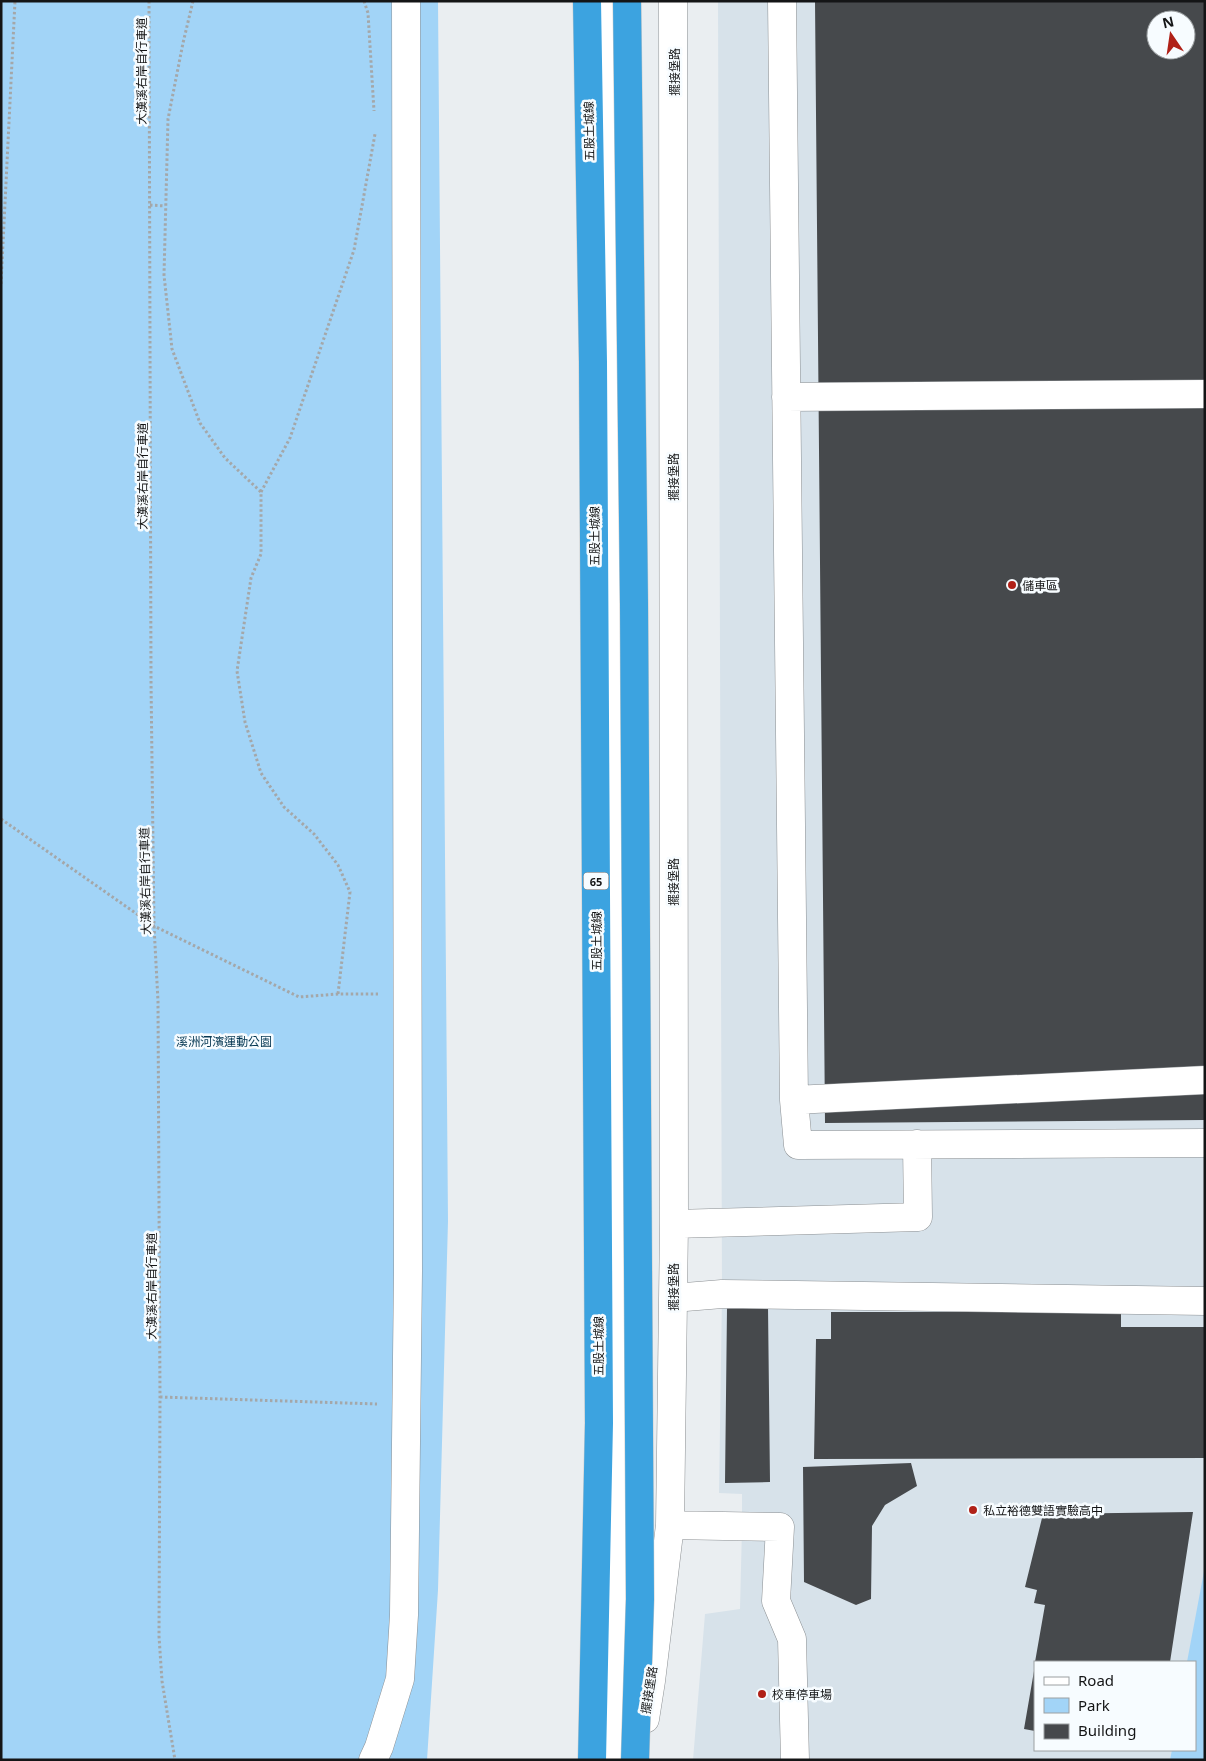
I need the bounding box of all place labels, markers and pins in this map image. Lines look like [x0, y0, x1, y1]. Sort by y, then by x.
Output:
place label: 儲車區 [1022, 577, 1058, 594]
marker: 儲車區 [1006, 579, 1018, 591]
place label: 私立裕德雙語實驗高中 [983, 1502, 1103, 1519]
marker: 私立裕德雙語實驗高中 [967, 1504, 979, 1516]
place label: 校車停車場 [772, 1686, 832, 1703]
marker: 校車停車場 [756, 1688, 768, 1700]

